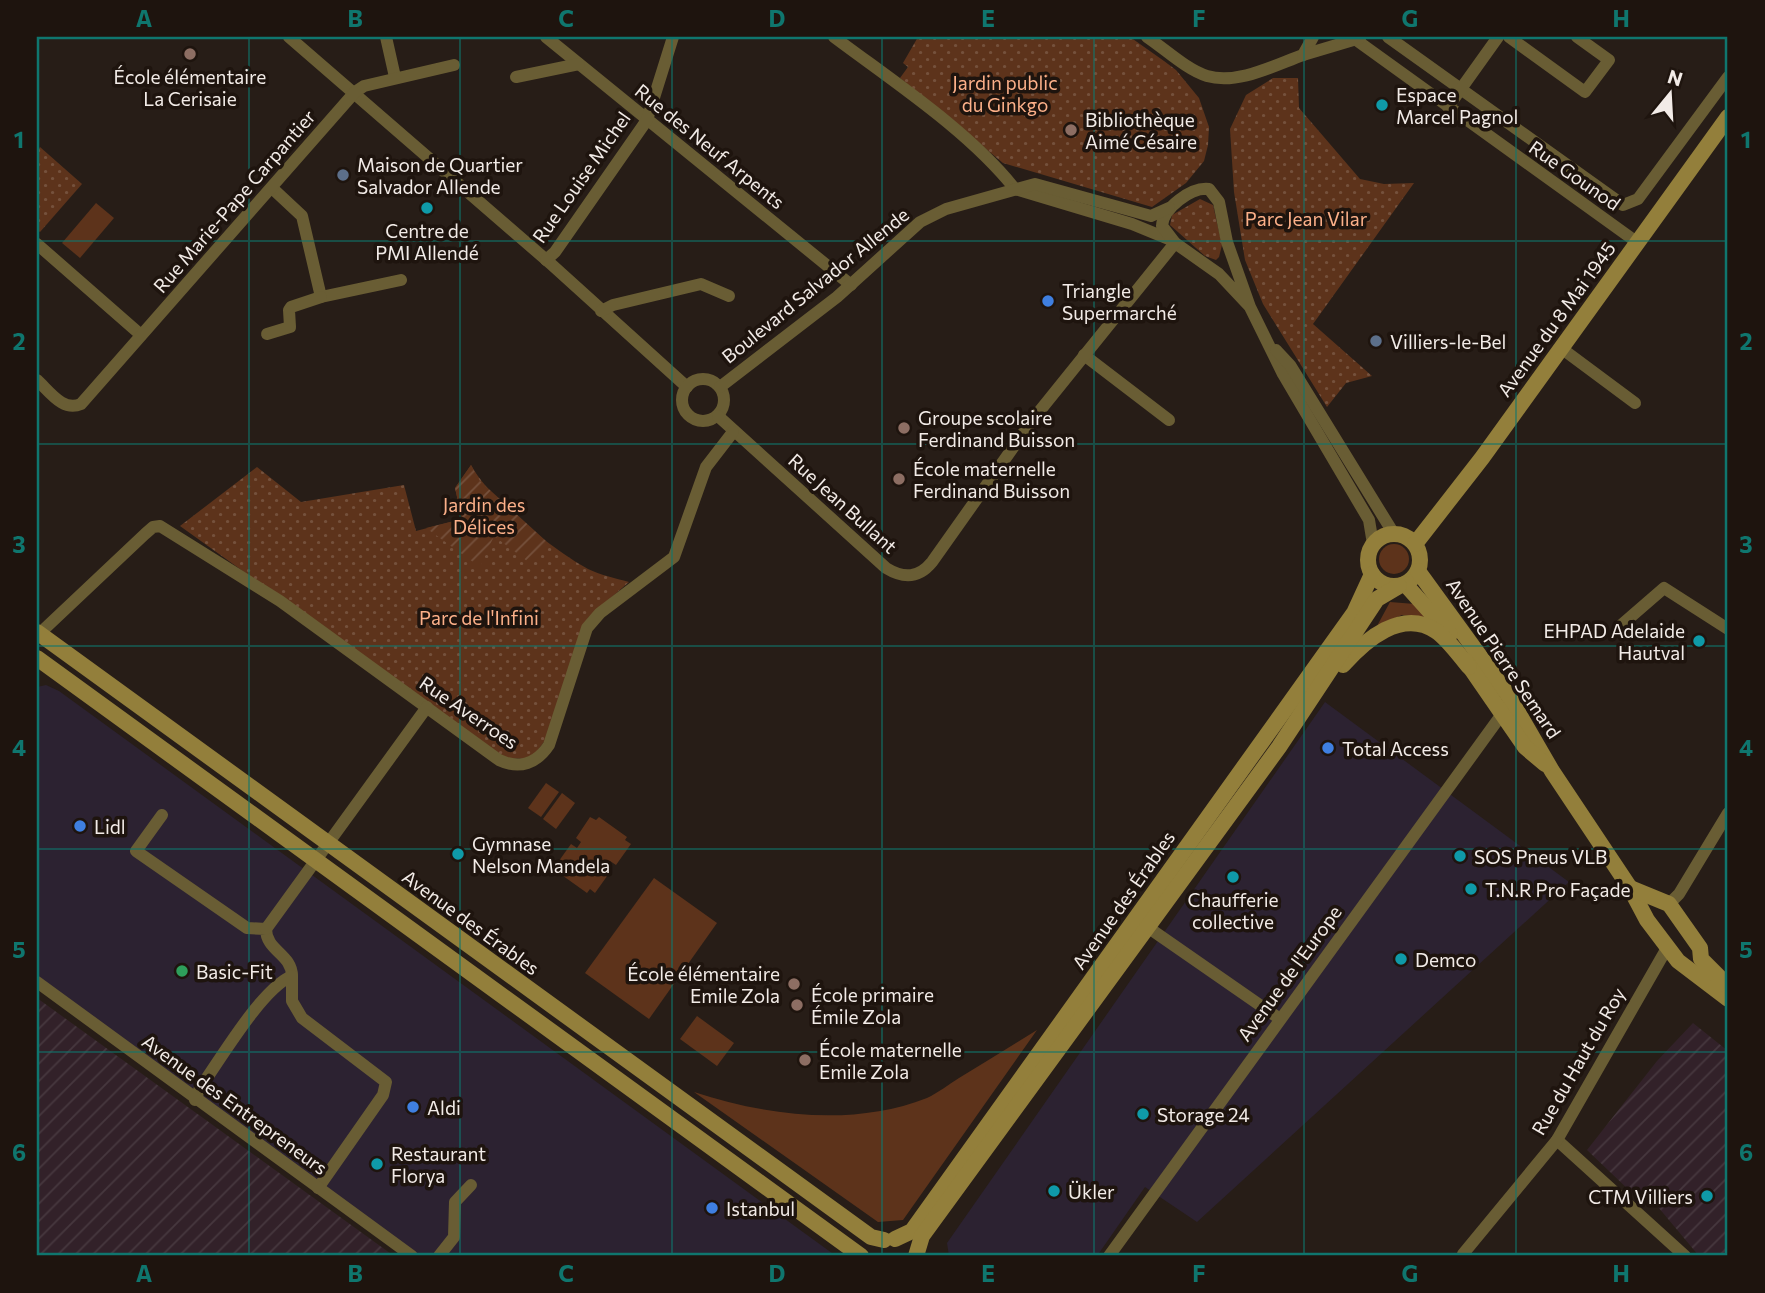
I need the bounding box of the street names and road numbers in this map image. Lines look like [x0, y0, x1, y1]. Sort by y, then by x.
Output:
street label: Rue des Neuf Arpents [631, 79, 789, 213]
street label: Rue Marie-Pape Carpantier [148, 104, 320, 297]
street label: Rue Louise Michel [527, 107, 635, 247]
street label: Rue Gounod [1525, 135, 1625, 215]
street label: Boulevard Salvador Allende [717, 202, 913, 368]
street label: Avenue du 8 Mai 1945 [1492, 237, 1620, 401]
street label: Rue Jean Bullant [784, 448, 902, 558]
street label: Avenue Pierre Semard [1442, 574, 1566, 742]
street label: Rue Averroes [415, 671, 523, 753]
street label: Avenue des Érables [1067, 826, 1179, 974]
street label: Avenue des Érables [398, 865, 544, 979]
street label: Avenue de l'Europe [1232, 901, 1346, 1045]
street label: Rue du Haut du Roy [1526, 983, 1630, 1139]
street label: Avenue des Entrepreneurs [138, 1029, 332, 1179]

